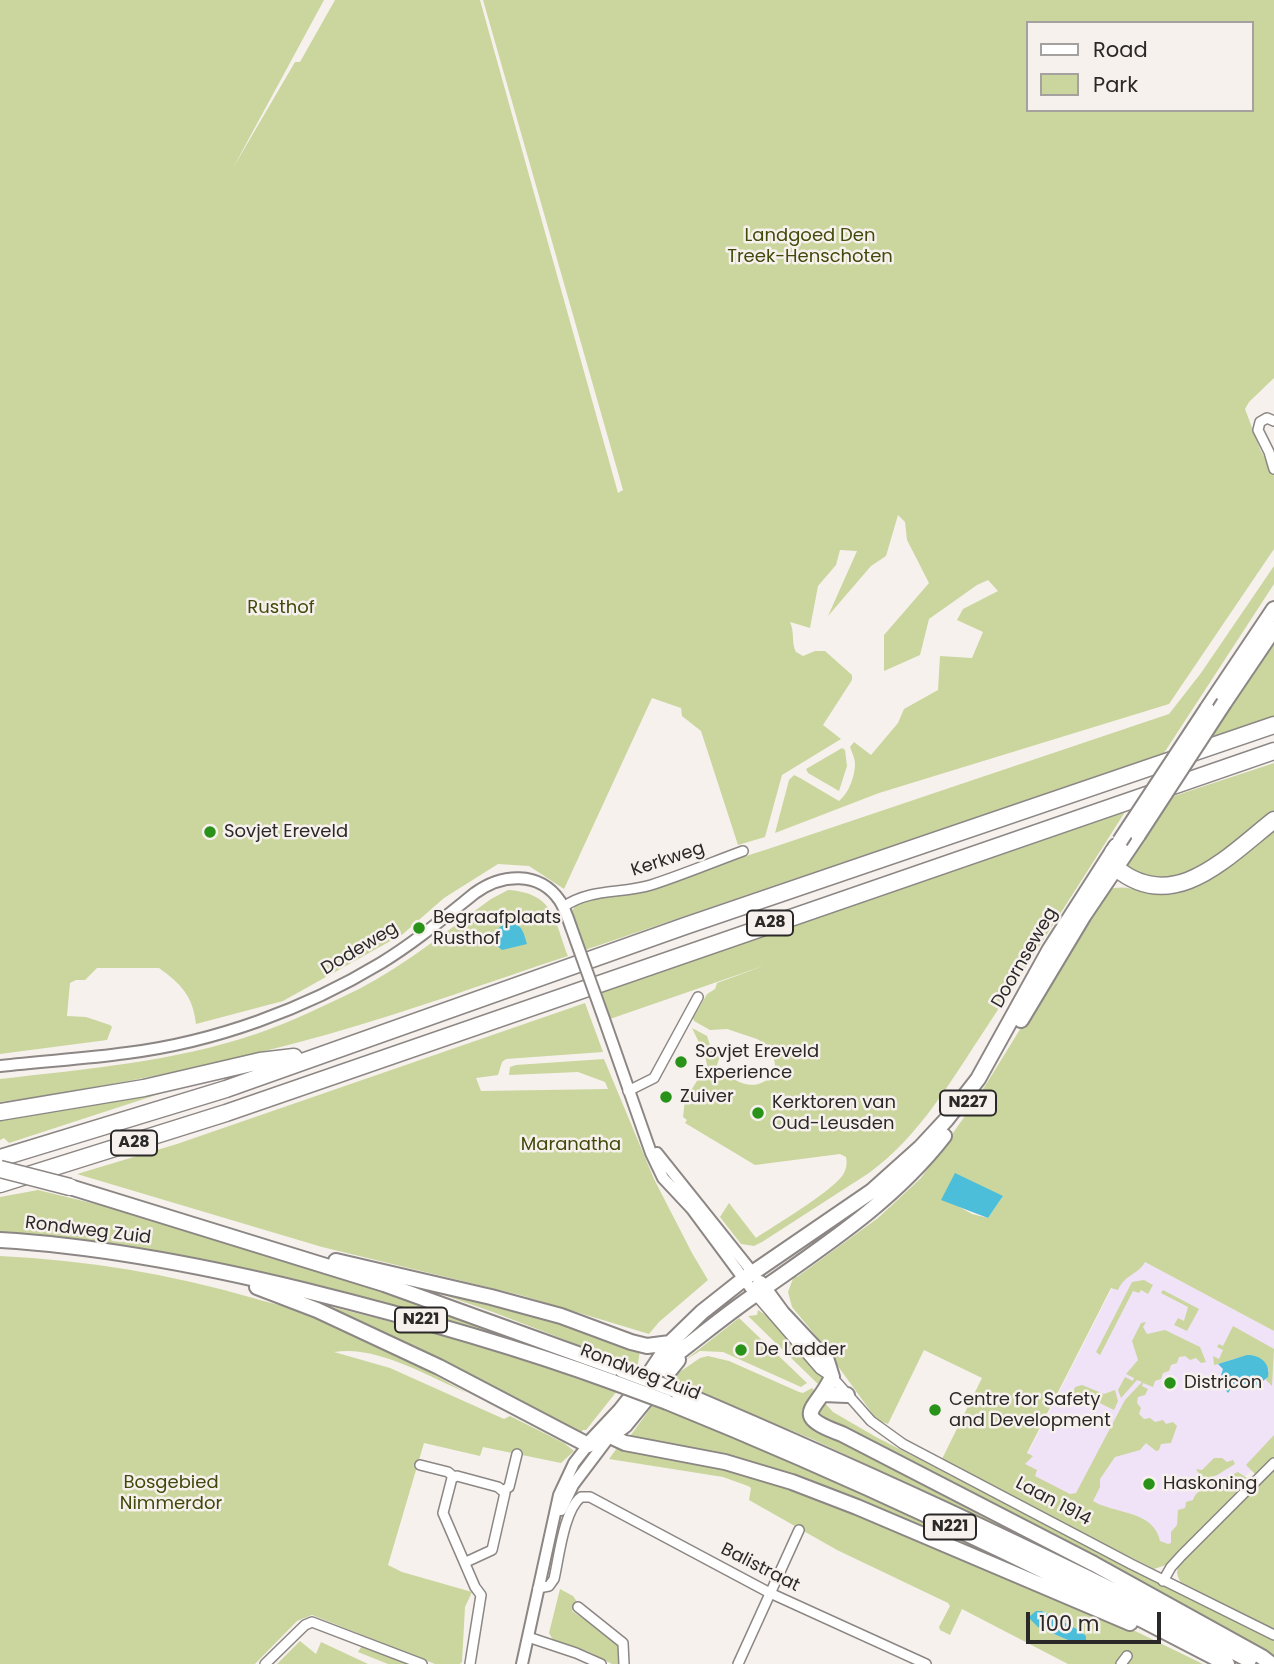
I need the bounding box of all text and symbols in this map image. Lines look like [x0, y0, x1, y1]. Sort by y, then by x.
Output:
legend [1026, 21, 1253, 112]
text: Road [1093, 35, 1148, 64]
text: Park [1093, 70, 1138, 99]
park label: Landgoed Den Treek-Henschoten [727, 225, 893, 268]
park label: Rusthof [247, 597, 315, 619]
place label: Sovjet Ereveld [224, 821, 348, 843]
marker: Sovjet Ereveld [202, 824, 218, 840]
street label: Kerkweg [629, 838, 707, 882]
street label: Doornseweg [987, 904, 1063, 1012]
place label: Begraafplaats Rusthof [433, 907, 561, 950]
road number: A28 [747, 911, 793, 936]
street label: Dodeweg [318, 918, 402, 980]
marker: Begraafplaats Rusthof [411, 920, 427, 936]
place label: Sovjet Ereveld Experience [695, 1041, 819, 1084]
marker: Sovjet Ereveld Experience [673, 1054, 689, 1070]
place label: Zuiver [680, 1086, 734, 1108]
marker: Zuiver [658, 1089, 674, 1105]
road number: N227 [940, 1091, 996, 1116]
place label: Kerktoren van Oud-Leusden [772, 1092, 896, 1134]
marker: Kerktoren van Oud-Leusden [750, 1105, 766, 1121]
road number: A28 [111, 1130, 157, 1156]
park label: Maranatha [521, 1134, 621, 1156]
street label: Rondweg Zuid [24, 1213, 152, 1249]
road number: N221 [395, 1308, 447, 1332]
place label: De Ladder [755, 1339, 846, 1361]
street label: Rondweg Zuid [577, 1340, 703, 1406]
marker: De Ladder [733, 1342, 749, 1358]
place label: Districon [1184, 1372, 1262, 1394]
marker: Districon [1162, 1375, 1178, 1391]
place label: Centre for Safety and Development [949, 1389, 1111, 1432]
marker: Centre for Safety and Development [927, 1402, 943, 1418]
park label: Bosgebied Nimmerdor [120, 1472, 222, 1514]
street label: Laan 1914 [1011, 1473, 1095, 1531]
place label: Haskoning [1163, 1473, 1257, 1495]
marker: Haskoning [1141, 1476, 1157, 1492]
road number: N221 [924, 1514, 976, 1540]
street label: Balistraat [717, 1539, 803, 1597]
scale bar [1029, 1598, 1164, 1642]
text: 100 m [1039, 1609, 1099, 1638]

